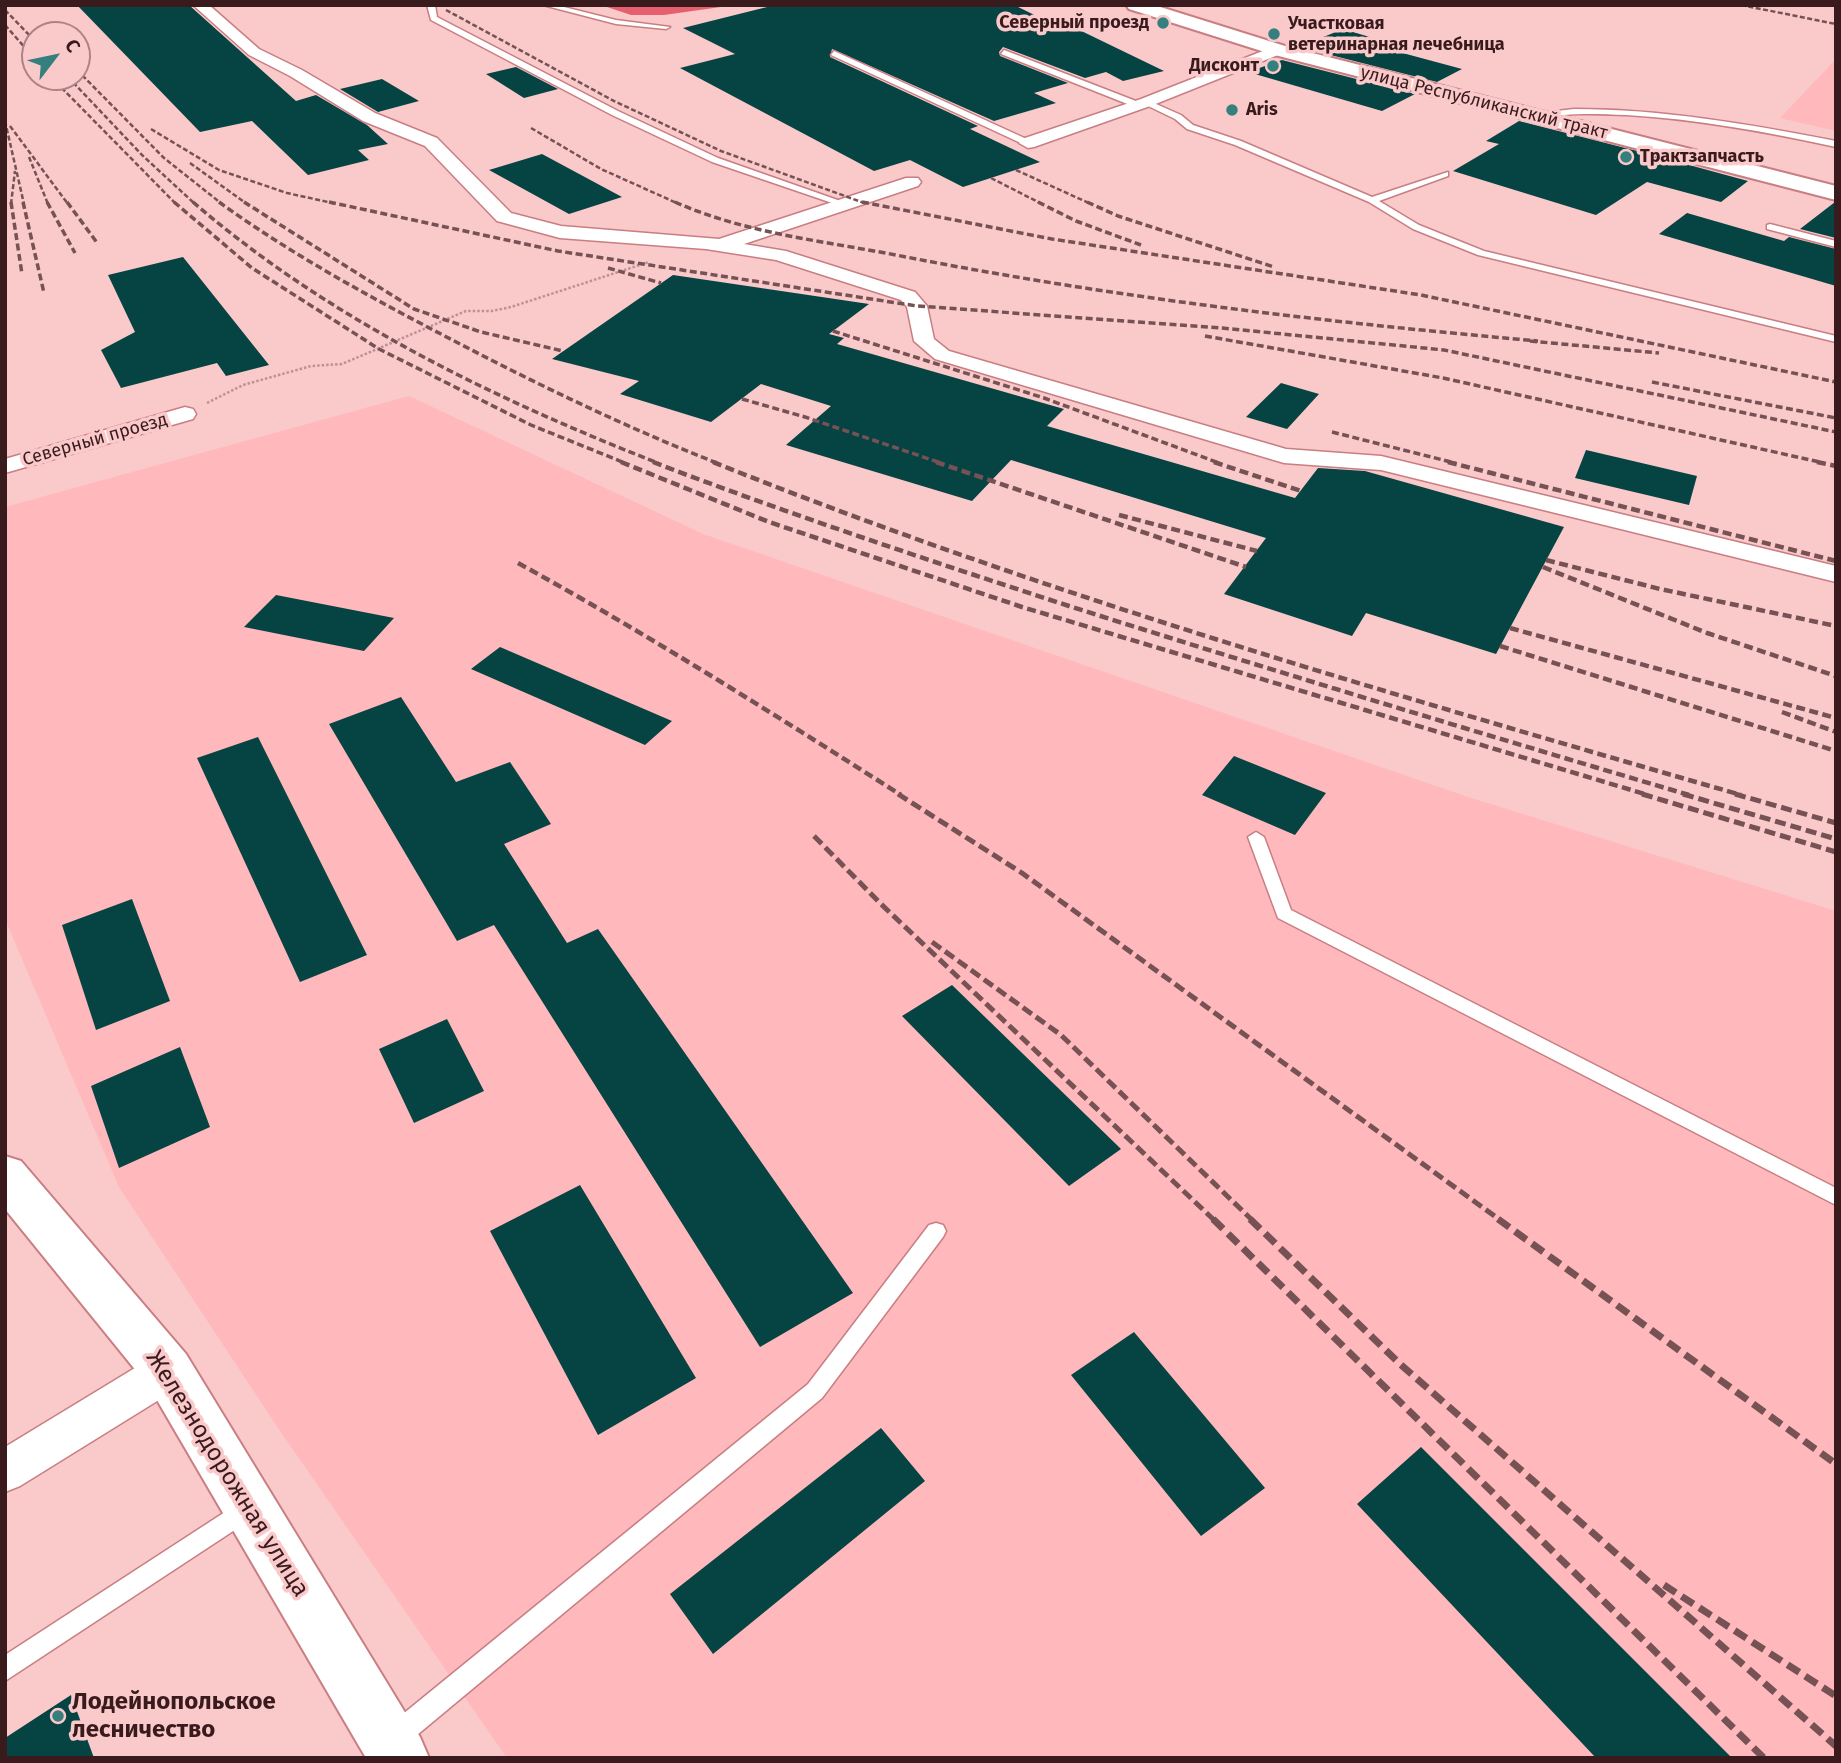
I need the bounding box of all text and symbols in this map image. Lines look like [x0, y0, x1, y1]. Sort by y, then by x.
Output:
place label: Северный проезд [999, 12, 1149, 34]
place label: Участковая ветеринарная лечебница [1288, 13, 1505, 56]
marker: Северный проезд [1155, 15, 1171, 31]
north arrow [21, 21, 91, 91]
marker: Участковая ветеринарная лечебница [1266, 26, 1282, 42]
text: С [60, 35, 85, 56]
place label: Дисконт [1189, 55, 1259, 77]
marker: Дисконт [1265, 58, 1281, 74]
street label: улица Республиканский тракт [1358, 62, 1610, 144]
place label: Aris [1246, 99, 1278, 121]
marker: Aris [1224, 102, 1240, 118]
place label: Трактзапчасть [1640, 146, 1764, 168]
marker: Трактзапчасть [1618, 149, 1634, 165]
street label: Северный проезд [20, 409, 170, 471]
street label: Железнодорожная улица [139, 1346, 315, 1602]
place label: Лодейнопольское лесничество [72, 1688, 276, 1744]
marker: Лодейнопольское лесничество [50, 1708, 66, 1724]

